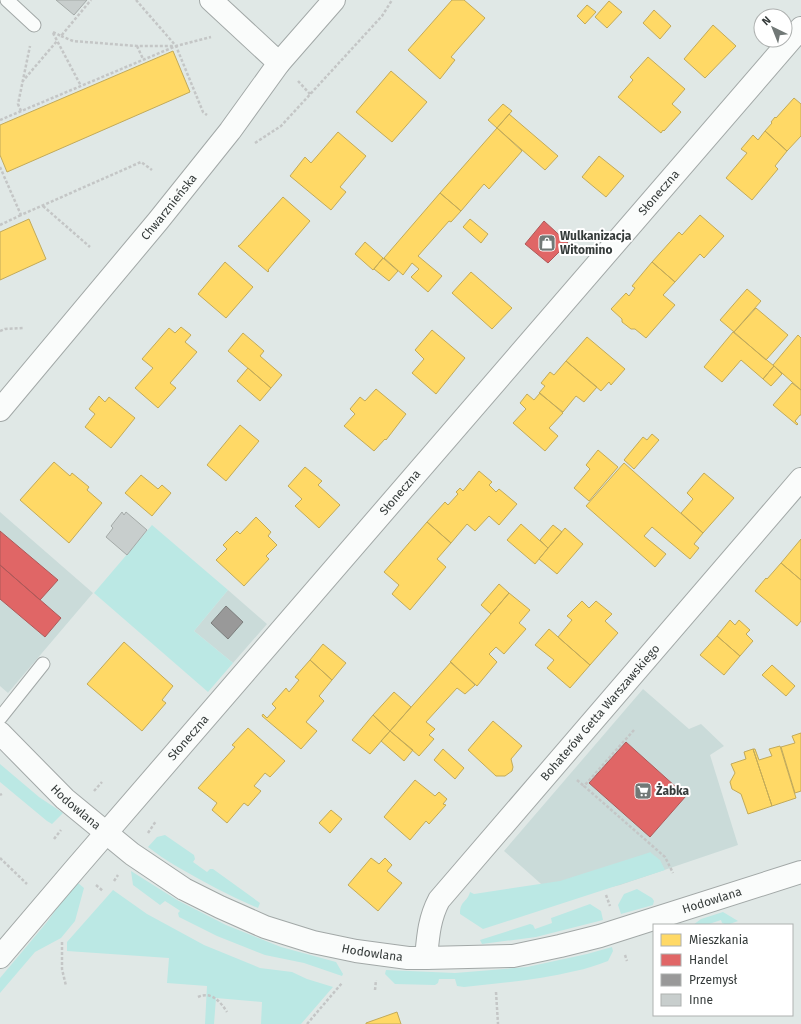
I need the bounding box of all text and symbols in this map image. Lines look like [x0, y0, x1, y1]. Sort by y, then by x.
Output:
north arrow [753, 8, 793, 48]
text: N [759, 14, 774, 28]
street label: Słoneczna [635, 167, 682, 218]
street label: Chwarznieńska [138, 171, 200, 243]
place label: Wulkanizacja Witomino [560, 229, 632, 257]
shop icon: Wulkanizacja Witomino [537, 233, 557, 253]
street label: Słoneczna [377, 467, 423, 518]
street label: Bohaterów Getta Warszawskiego [538, 642, 663, 784]
street label: Słoneczna [165, 712, 212, 763]
supermarket icon: Żabka [633, 781, 653, 801]
street label: Hodowlana [48, 782, 104, 832]
place label: Żabka [656, 783, 690, 798]
street label: Hodowlana [681, 884, 743, 916]
legend [653, 924, 793, 1016]
text: Mieszkania [689, 933, 749, 947]
street label: Hodowlana [340, 941, 404, 964]
text: Handel [689, 953, 728, 967]
text: Przemysł [689, 973, 737, 987]
text: Inne [689, 993, 713, 1007]

